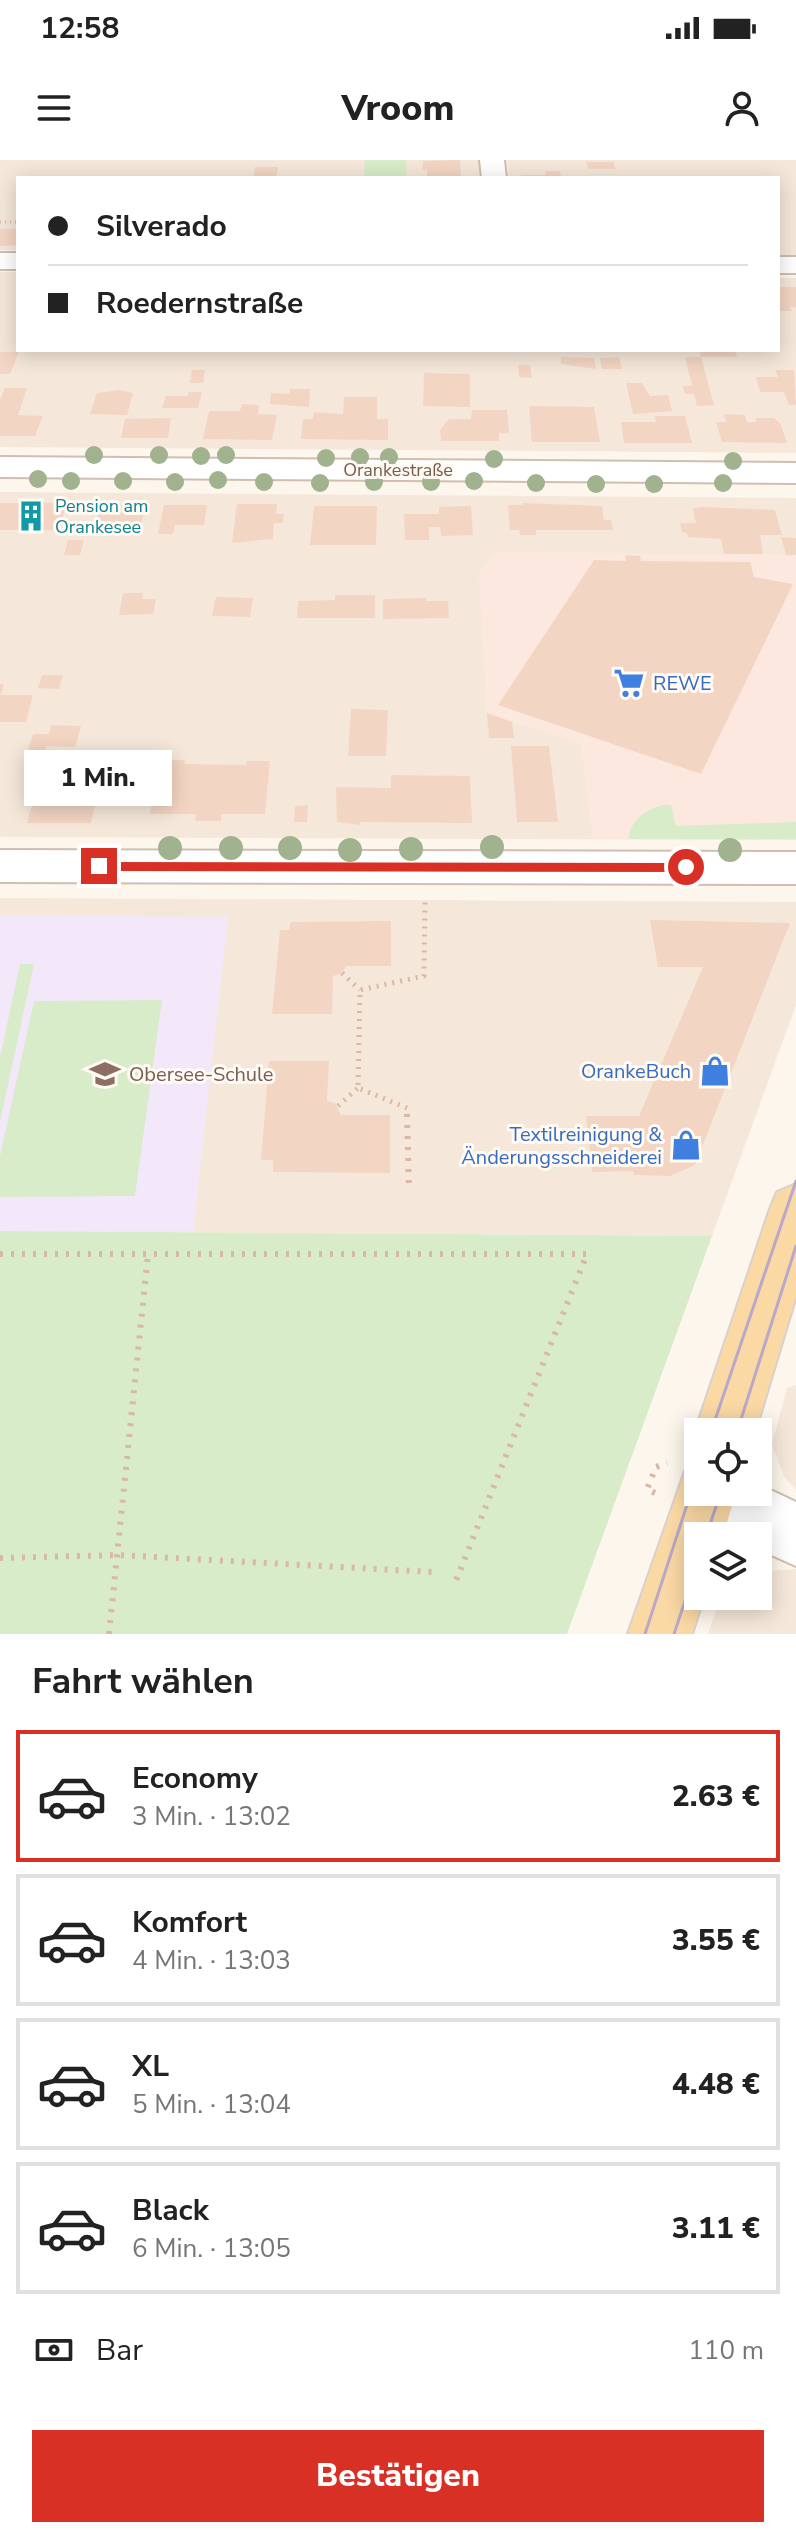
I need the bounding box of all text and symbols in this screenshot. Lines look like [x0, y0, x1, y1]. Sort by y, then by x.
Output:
text: 12:58 [40, 8, 119, 49]
text: Vroom [342, 84, 455, 133]
icon: menu [32, 86, 76, 130]
icon: person [720, 86, 764, 130]
text: Silverado [96, 206, 227, 247]
text: Roedernstraße [96, 283, 303, 324]
street label: Orankestraße [343, 458, 453, 482]
place label: Pension am Orankesee [55, 494, 148, 539]
building icon: Pension am Orankesee [14, 499, 48, 533]
supermarket icon: REWE [612, 666, 646, 700]
place label: REWE [653, 670, 712, 697]
callout: 1 Min. [25, 750, 173, 806]
text: 1 Min. [61, 760, 135, 795]
route end [81, 848, 117, 884]
route start [668, 849, 704, 885]
shop icon: OrankeBuch [698, 1054, 732, 1088]
school or university icon: Obersee-Schule [88, 1057, 122, 1091]
place label: OrankeBuch [581, 1058, 691, 1085]
place label: Obersee-Schule [129, 1061, 274, 1088]
place label: Textilreinigung & Änderungsschneiderei [461, 1121, 662, 1171]
shop icon: Textilreinigung & Änderungsschneiderei [669, 1128, 703, 1162]
map controls [684, 1418, 772, 1610]
button: locate [684, 1418, 772, 1506]
button: layers [684, 1522, 772, 1610]
text: Fahrt wählen [32, 1657, 254, 1706]
text: Economy [132, 1758, 258, 1799]
icon: car [36, 1760, 108, 1832]
text: 2.63 € [672, 1776, 760, 1817]
text: 3 Min. · 13:02 [132, 1799, 291, 1834]
text: Komfort [132, 1902, 247, 1943]
icon: car [36, 1904, 108, 1976]
text: 3.55 € [672, 1920, 760, 1961]
text: 4 Min. · 13:03 [132, 1943, 291, 1978]
text: XL [132, 2046, 169, 2087]
icon: car [36, 2048, 108, 2120]
text: 4.48 € [672, 2064, 760, 2105]
text: 5 Min. · 13:04 [132, 2087, 291, 2122]
text: Black [132, 2190, 209, 2231]
icon: car [36, 2192, 108, 2264]
text: 3.11 € [672, 2208, 760, 2249]
text: 6 Min. · 13:05 [132, 2231, 291, 2266]
icon: cash [32, 2328, 76, 2372]
text: Bar [96, 2330, 143, 2371]
text: 110 m [688, 2333, 764, 2368]
button: Bestätigen [32, 2430, 764, 2522]

